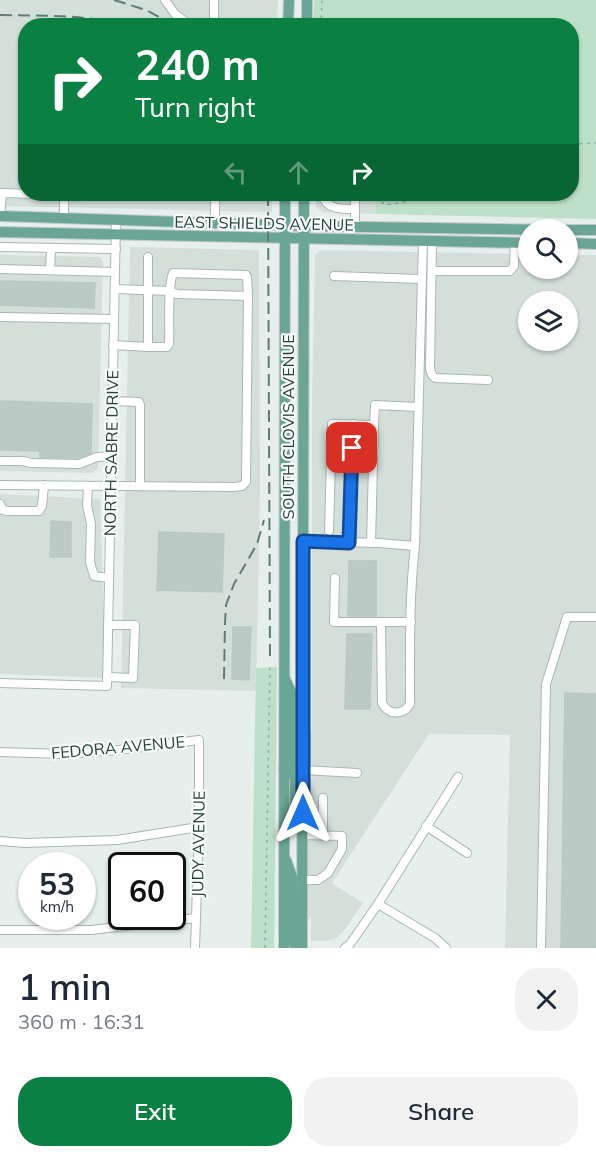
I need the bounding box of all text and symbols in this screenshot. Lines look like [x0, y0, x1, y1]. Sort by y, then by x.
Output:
text: 240 m [135, 38, 260, 91]
icon: right [36, 42, 114, 120]
text: Turn right [135, 90, 255, 124]
icon: left [219, 156, 252, 189]
icon: ahead [282, 156, 315, 189]
icon: right [345, 156, 378, 189]
street label: EAST SHIELDS AVENUE [174, 211, 354, 235]
map controls [518, 219, 578, 351]
button: search [518, 219, 578, 279]
button: layers [518, 291, 578, 351]
street label: SOUTH CLOVIS AVENUE [278, 334, 298, 520]
street label: NORTH SABRE DRIVE [100, 370, 122, 536]
pin [326, 422, 377, 473]
icon: arrive [335, 431, 368, 464]
street label: FEDORA AVENUE [50, 731, 186, 763]
position arrow [271, 781, 335, 845]
street label: JUDY AVENUE [187, 791, 209, 897]
speed limit sign: 60 [108, 852, 186, 930]
text: 53 [39, 865, 75, 903]
text: km/h [40, 897, 74, 916]
text: 1 min [18, 964, 112, 1009]
button: close [515, 968, 578, 1031]
text: 360 m · 16:31 [18, 1009, 144, 1034]
button: Exit [18, 1077, 292, 1146]
button: Share [304, 1077, 578, 1146]

